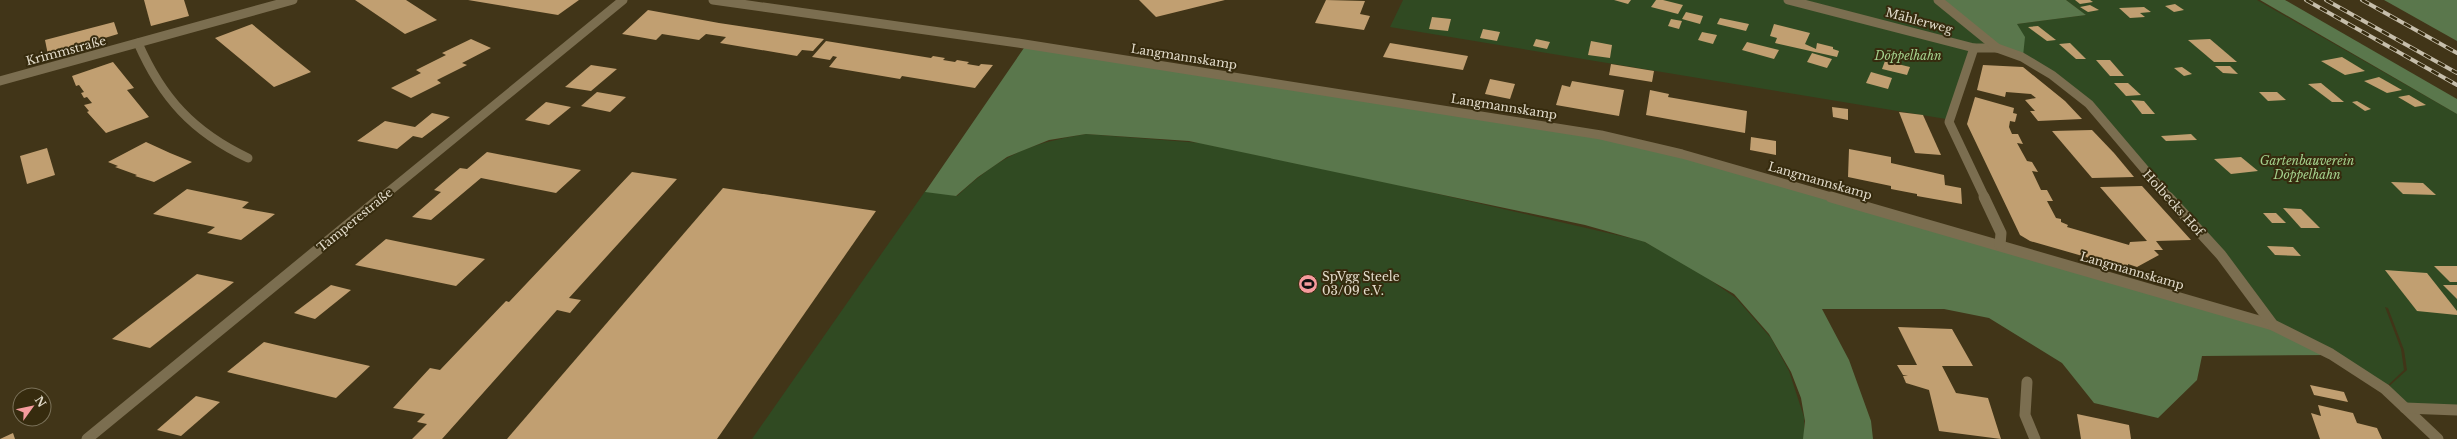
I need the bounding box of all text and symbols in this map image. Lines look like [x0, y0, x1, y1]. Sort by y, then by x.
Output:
street label: Mählerweg [1884, 4, 1955, 37]
street label: Krimmstraße [24, 33, 108, 68]
street label: Langmannskamp [1130, 41, 1238, 72]
park label: Döppelhahn [1873, 48, 1942, 63]
street label: Langmannskamp [1450, 91, 1558, 122]
park label: Gartenbauverein Döppelhahn [2260, 153, 2355, 182]
street label: Langmannskamp [1766, 159, 1874, 203]
street label: Holbecks Hof [2140, 167, 2208, 240]
street label: Tamperestraße [314, 184, 396, 255]
street label: Langmannskamp [2078, 249, 2186, 293]
place label: SpVgg Steele 03/09 e.V. [1322, 269, 1400, 298]
sports icon: SpVgg Steele 03/09 e.V. [1297, 273, 1319, 295]
north arrow [12, 387, 52, 427]
text: N [32, 393, 49, 410]

